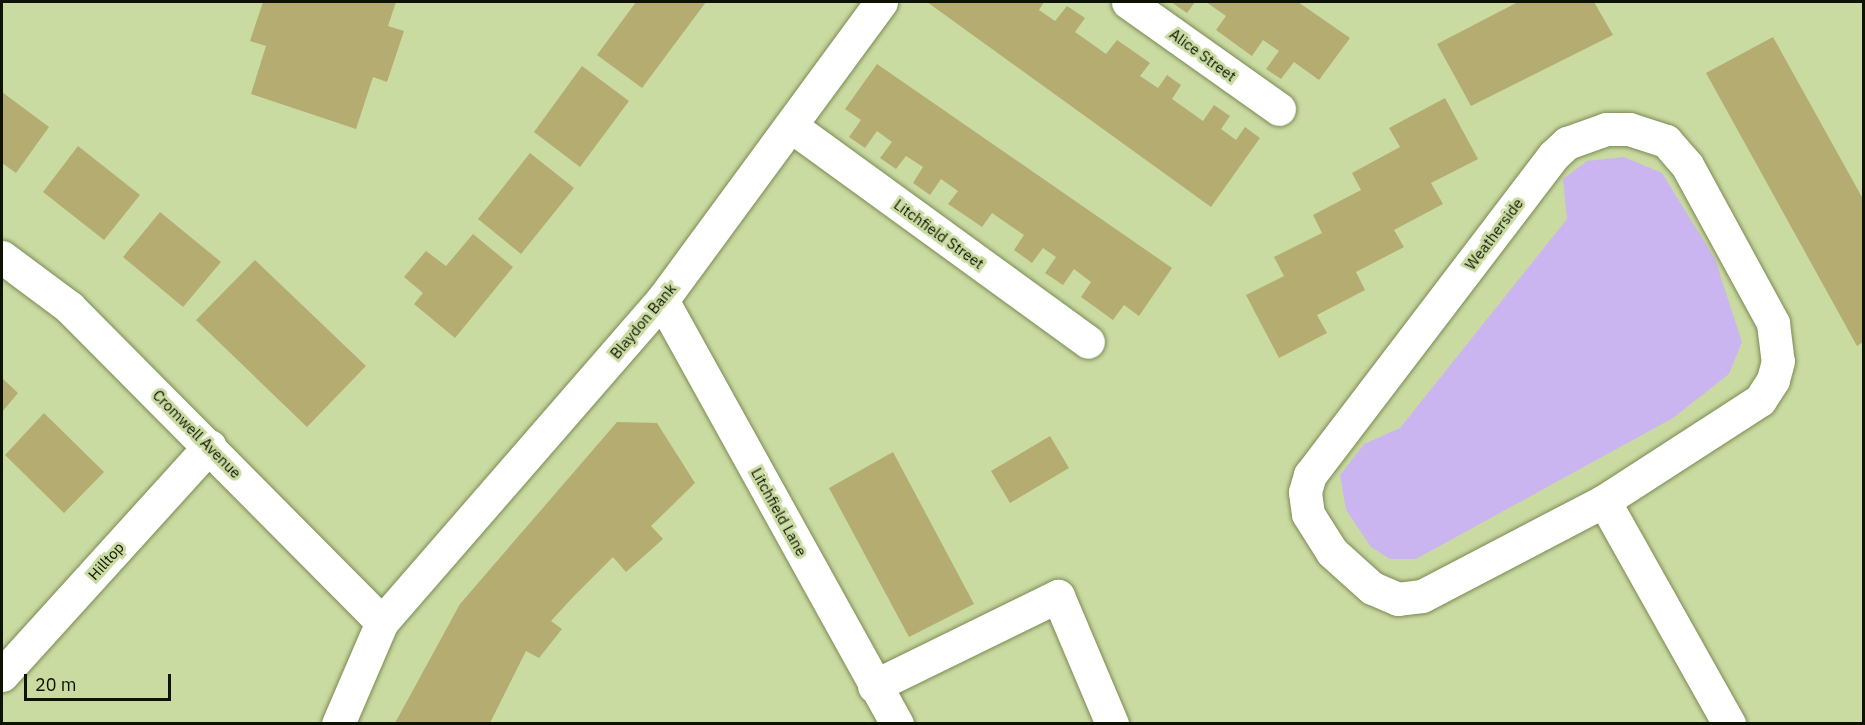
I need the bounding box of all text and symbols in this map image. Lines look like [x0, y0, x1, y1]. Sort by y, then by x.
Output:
street label: Alice Street [1166, 25, 1240, 85]
street label: Litchfield Street [891, 195, 987, 273]
street label: Weatherside [1461, 195, 1527, 273]
street label: Blaydon Bank [606, 280, 680, 362]
street label: Cromwell Avenue [149, 386, 245, 482]
street label: Litchfield Lane [747, 465, 811, 559]
street label: Hilltop [84, 538, 128, 584]
scale bar [27, 662, 174, 700]
text: 20 m [35, 673, 77, 696]

